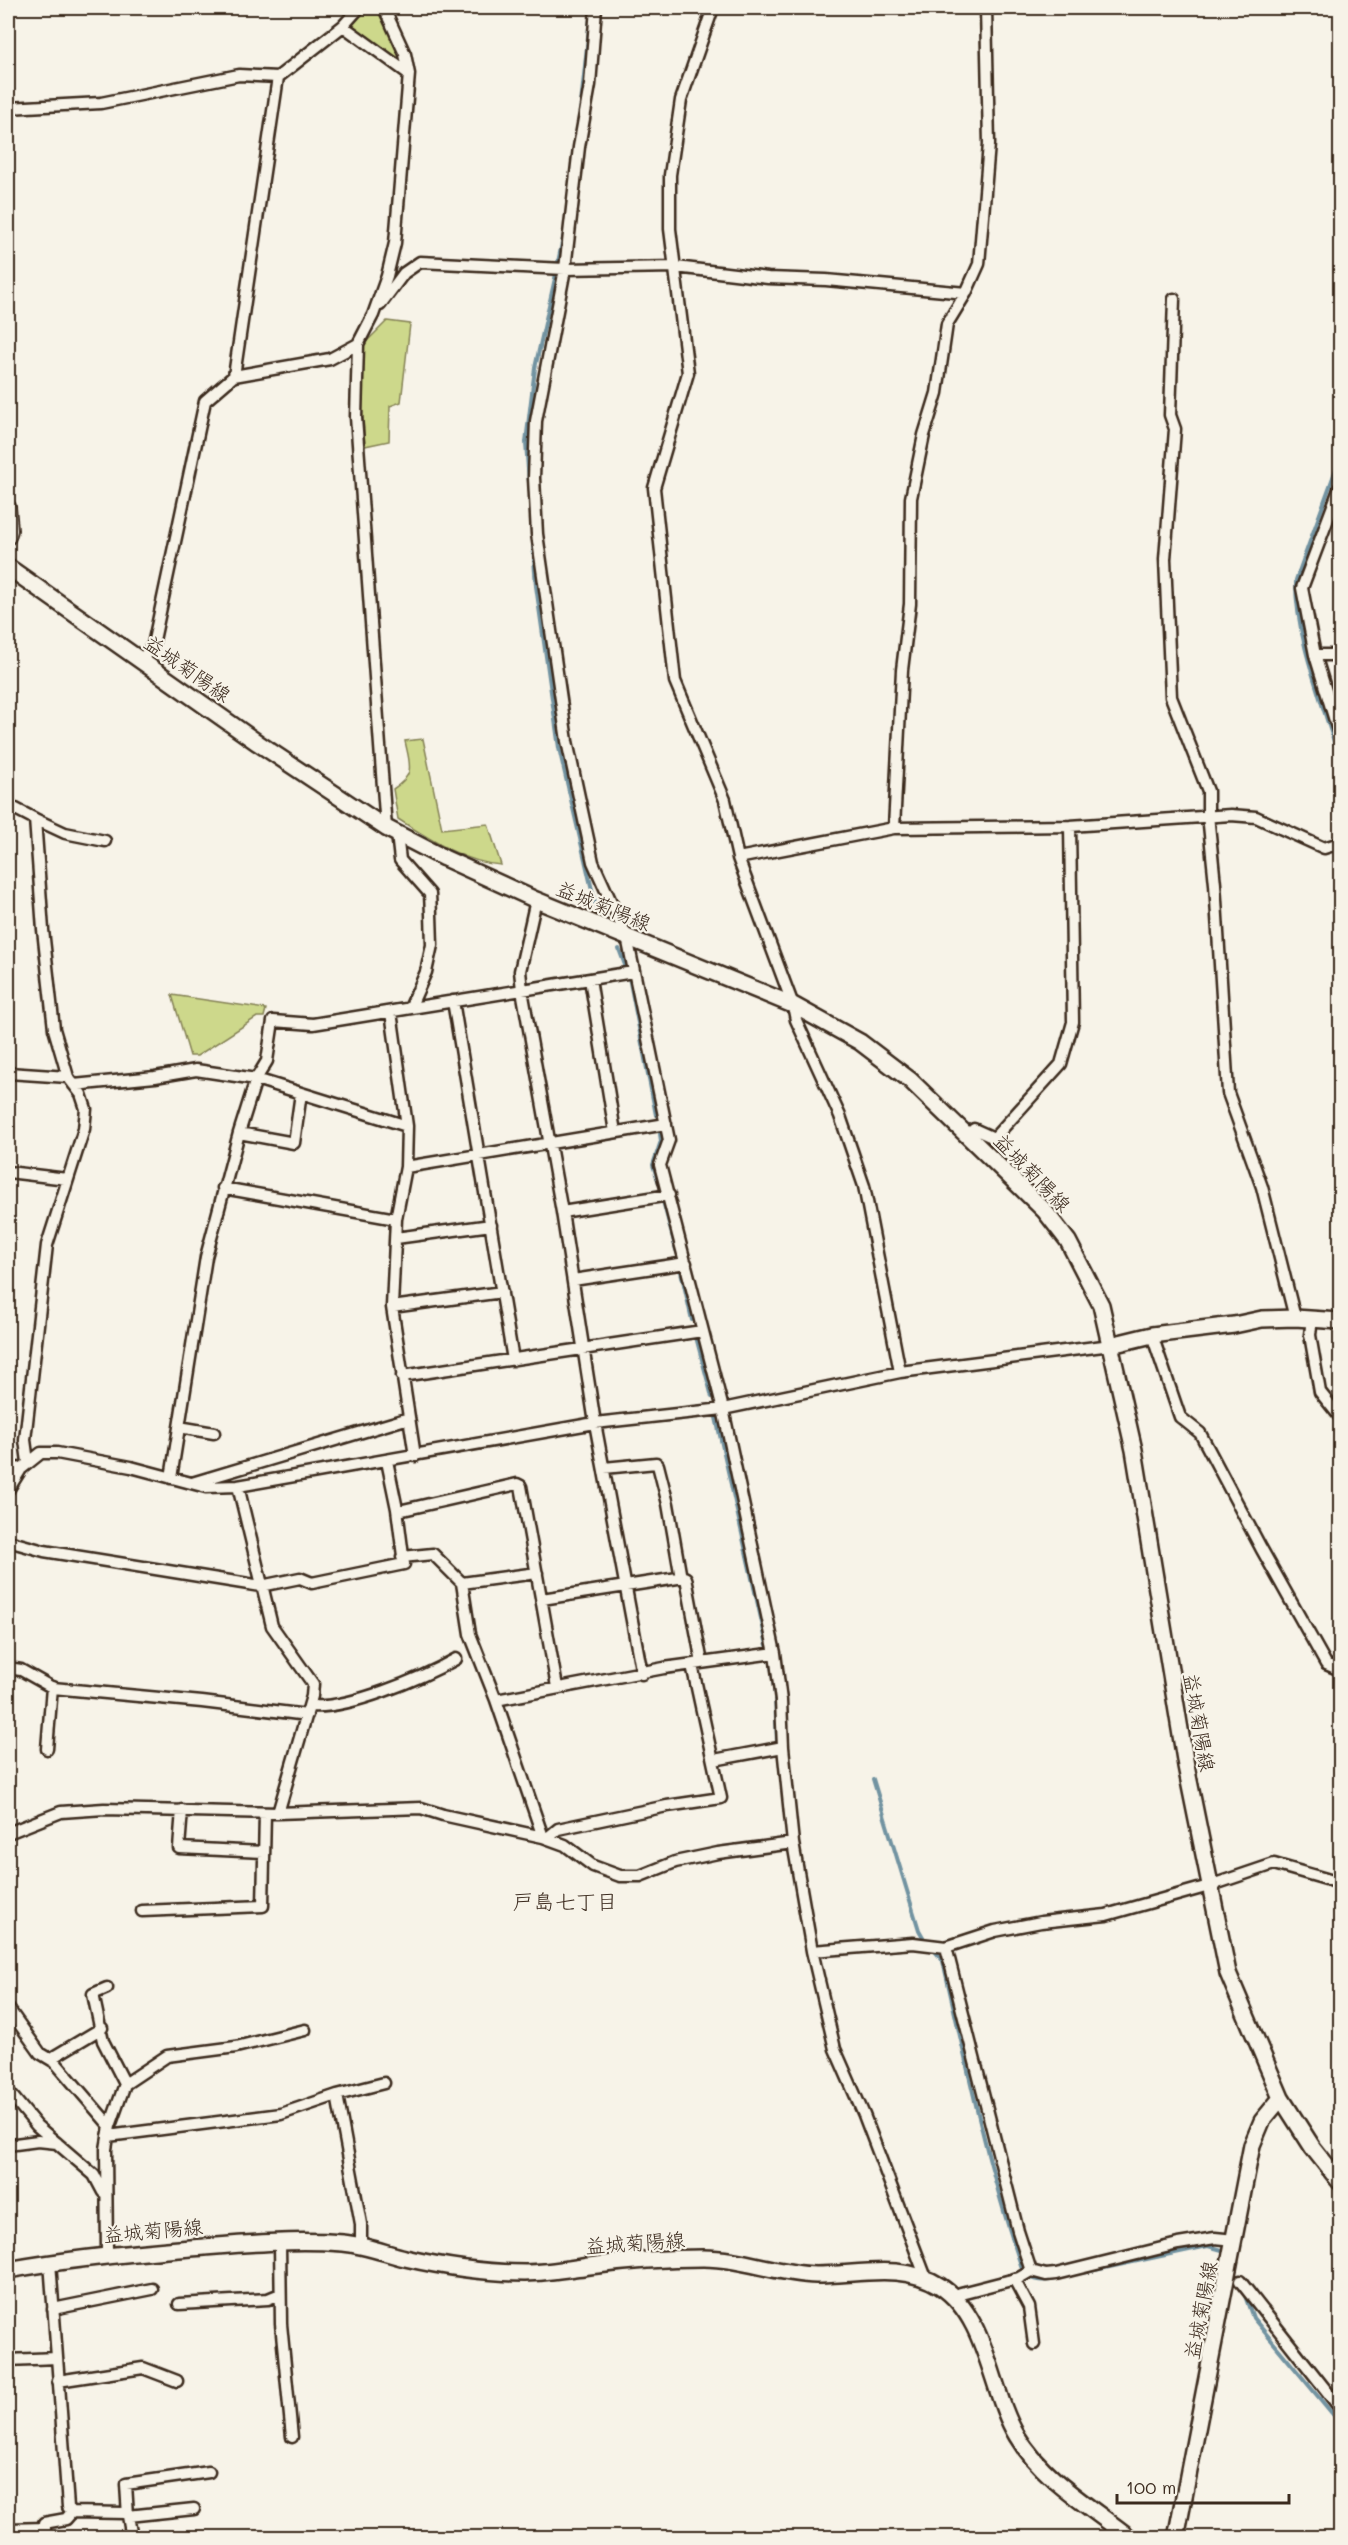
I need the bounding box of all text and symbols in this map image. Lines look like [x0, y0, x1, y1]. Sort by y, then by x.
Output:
street label: 益城菊陽線 [140, 629, 236, 707]
street label: 益城菊陽線 [553, 874, 655, 936]
street label: 益城菊陽線 [989, 1127, 1077, 1217]
street label: 益城菊陽線 [1179, 1671, 1221, 1773]
district label: 戸島七丁目 [513, 1887, 618, 1914]
street label: 益城菊陽線 [102, 2213, 204, 2247]
street label: 益城菊陽線 [584, 2226, 686, 2258]
street label: 益城菊陽線 [1178, 2258, 1222, 2362]
scale bar [1117, 2467, 1290, 2505]
text: 100 m [1126, 2475, 1176, 2499]

